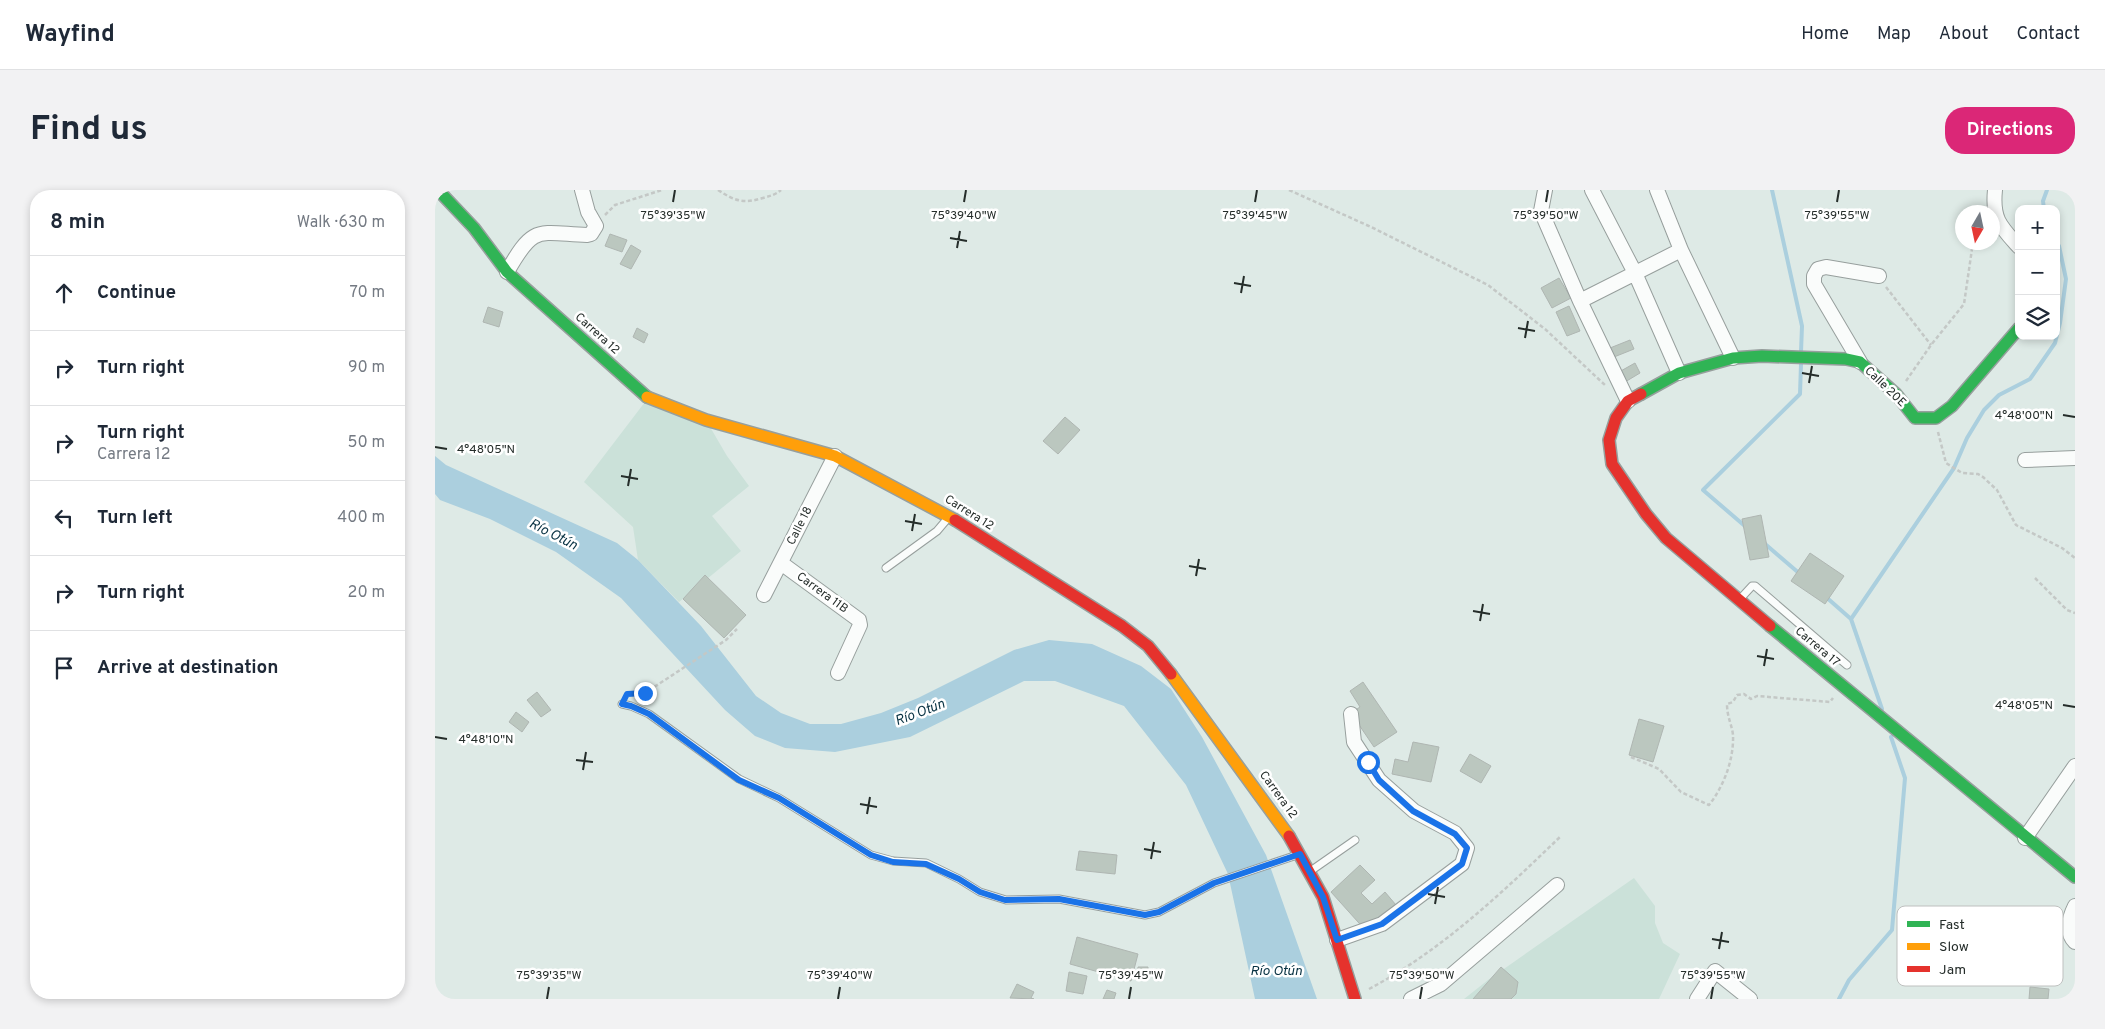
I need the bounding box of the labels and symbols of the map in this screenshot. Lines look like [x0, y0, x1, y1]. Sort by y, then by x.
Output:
north arrow [1955, 205, 2000, 250]
text: 75°39'35"W [641, 208, 705, 224]
text: 75°39'40"W [931, 208, 997, 224]
text: 75°39'45"W [1222, 208, 1288, 224]
text: 75°39'50"W [1513, 208, 1579, 224]
text: 75°39'55"W [1804, 208, 1870, 224]
street label: Carrera 12 [571, 310, 623, 358]
street label: Calle 20E [1861, 363, 1909, 411]
text: 4°48'00"N [1995, 408, 2053, 424]
text: 4°48'05"N [457, 442, 515, 458]
street label: Carrera 12 [941, 492, 997, 534]
street label: Calle 18 [783, 504, 817, 548]
water label: Río Otún [526, 516, 580, 555]
street label: Carrera 11B [793, 569, 851, 617]
street label: Carrera 17 [1791, 624, 1843, 670]
route end [634, 682, 657, 705]
water label: Río Otún [893, 696, 948, 730]
text: 4°48'05"N [1995, 698, 2053, 714]
text: 4°48'10"N [458, 732, 514, 748]
route start [1357, 751, 1380, 774]
street label: Carrera 12 [1255, 768, 1301, 822]
legend [1897, 906, 2063, 986]
text: Fast [1939, 917, 1965, 934]
text: Slow [1939, 939, 1969, 956]
text: Jam [1939, 962, 1966, 979]
water label: Río Otún [1250, 963, 1302, 980]
text: 75°39'35"W [517, 968, 581, 984]
text: 75°39'40"W [807, 968, 873, 984]
text: 75°39'45"W [1098, 968, 1164, 984]
text: 75°39'50"W [1389, 968, 1455, 984]
text: 75°39'55"W [1680, 968, 1746, 984]

